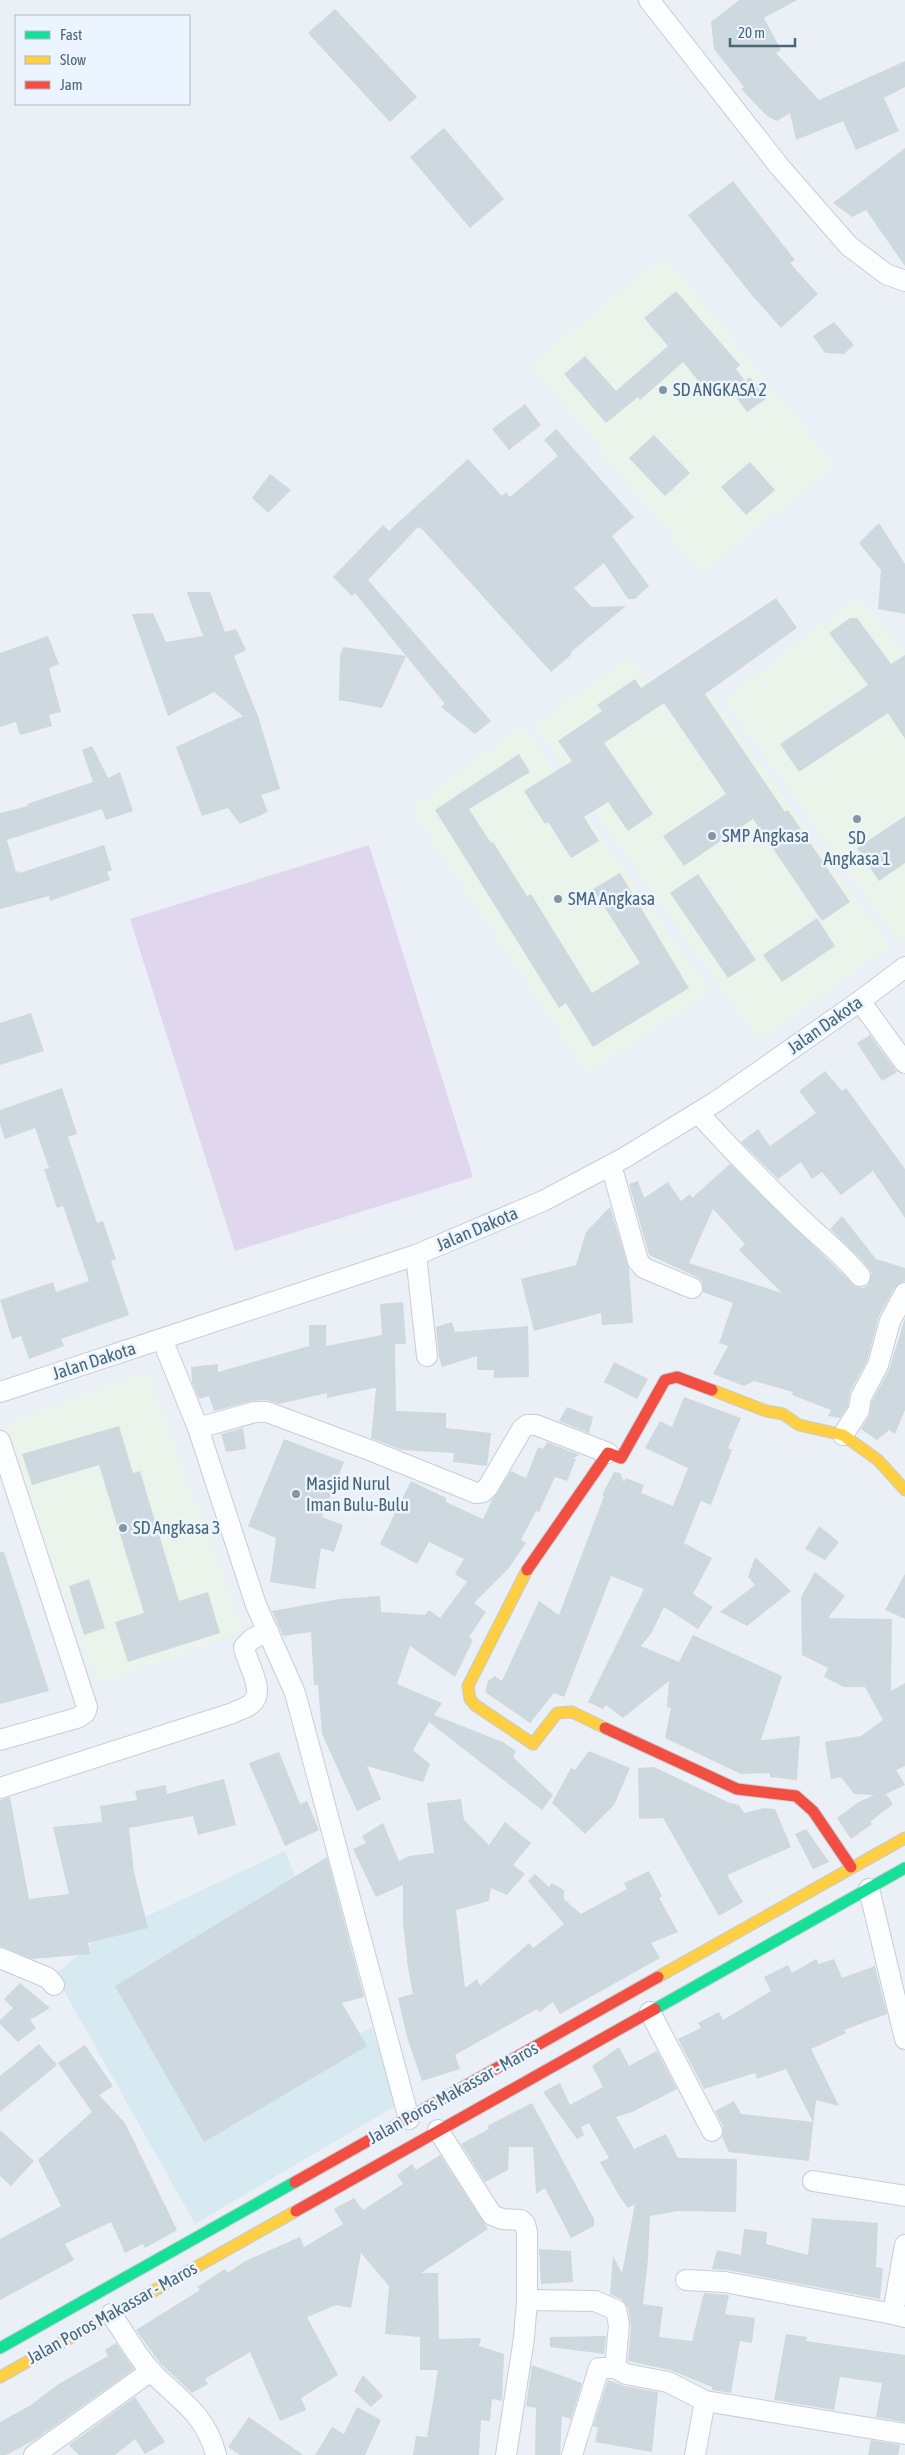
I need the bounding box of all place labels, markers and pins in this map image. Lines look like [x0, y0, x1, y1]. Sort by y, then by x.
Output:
place label: SD ANGKASA 2 [673, 379, 767, 400]
marker: SD ANGKASA 2 [657, 384, 669, 396]
marker: SD Angkasa 1 [851, 813, 863, 825]
place label: SMP Angkasa [722, 825, 809, 846]
place label: SD Angkasa 1 [823, 827, 891, 869]
marker: SMP Angkasa [706, 830, 718, 842]
place label: SMA Angkasa [568, 888, 655, 909]
marker: SMA Angkasa [552, 893, 564, 905]
place label: Masjid Nurul Iman Bulu-Bulu [306, 1473, 409, 1515]
marker: Masjid Nurul Iman Bulu-Bulu [290, 1488, 302, 1500]
place label: SD Angkasa 3 [133, 1517, 220, 1538]
marker: SD Angkasa 3 [117, 1522, 129, 1534]

